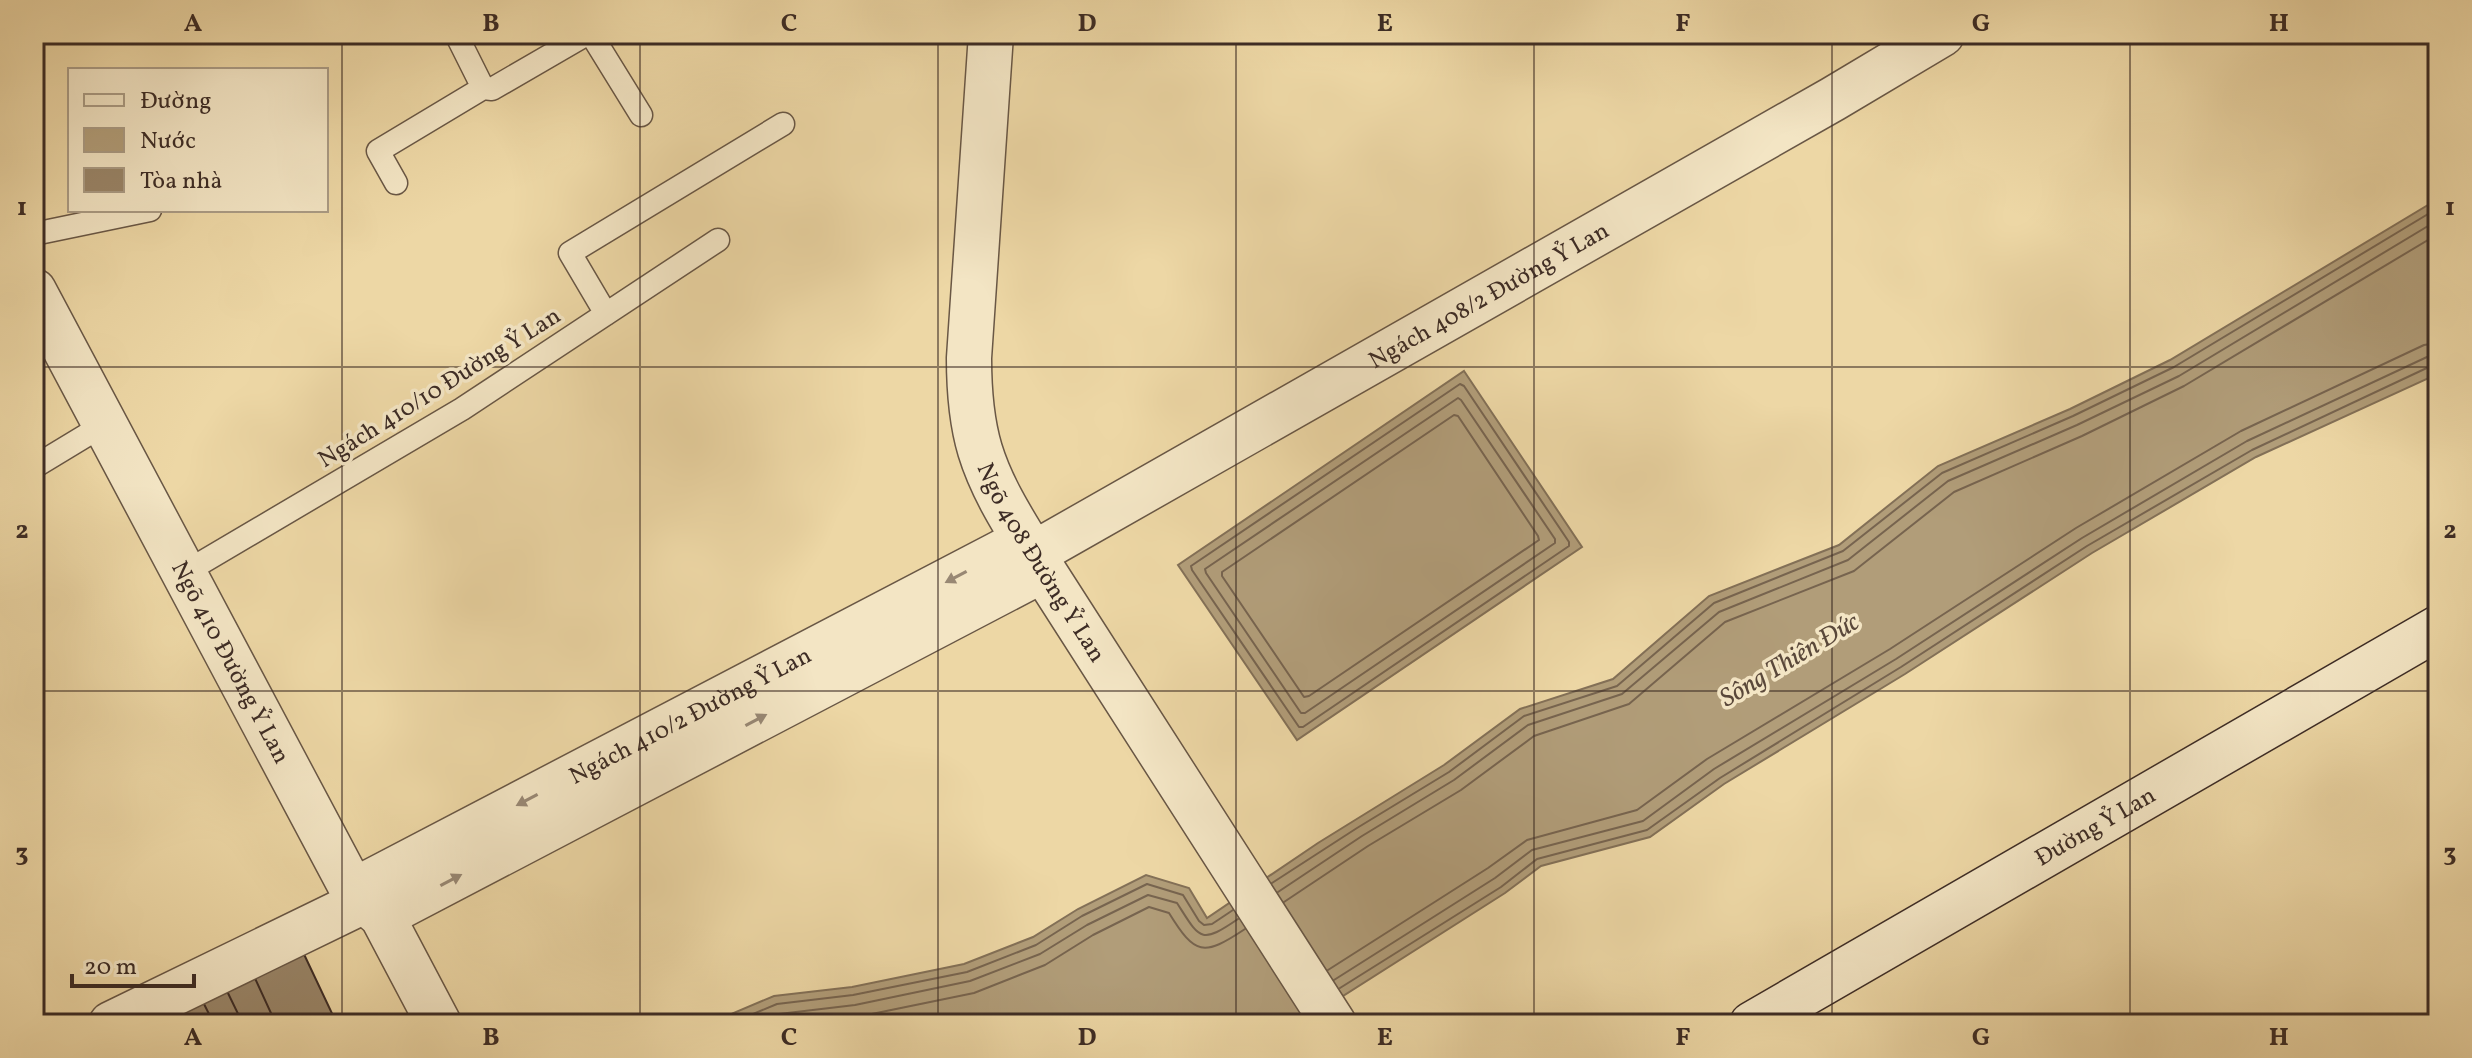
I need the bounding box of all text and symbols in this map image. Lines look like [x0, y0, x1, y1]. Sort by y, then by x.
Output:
text: A [184, 6, 203, 42]
text: B [482, 6, 500, 42]
text: C [781, 6, 797, 42]
text: D [1077, 6, 1097, 42]
text: E [1377, 6, 1393, 42]
text: F [1675, 6, 1691, 42]
text: G [1972, 6, 1990, 42]
text: H [2269, 6, 2289, 42]
legend [68, 68, 328, 212]
text: Đường [140, 85, 212, 119]
text: Nước [140, 125, 196, 159]
text: Tòa nhà [140, 165, 222, 199]
text: 1 [17, 190, 27, 226]
text: 1 [2445, 190, 2455, 226]
street label: Ngách 408/2 Đường Ỷ Lan [1363, 215, 1616, 379]
street label: Ngách 410/10 Đường Ỷ Lan [312, 300, 568, 477]
street label: Ngõ 408 Đường Ỷ Lan [967, 458, 1113, 670]
text: 2 [15, 513, 29, 549]
text: 2 [2443, 513, 2457, 549]
street label: Ngõ 410 Đường Ỷ Lan [162, 555, 297, 770]
one-way arrow [945, 570, 968, 583]
water label: Sông Thiên Đức [1713, 605, 1867, 717]
street label: Ngách 410/2 Đường Ỷ Lan [564, 639, 818, 794]
one-way arrow [745, 714, 768, 727]
street label: Đường Ỷ Lan [2029, 779, 2163, 876]
one-way arrow [516, 794, 539, 807]
text: 3 [15, 836, 29, 872]
text: 3 [2443, 836, 2457, 872]
one-way arrow [440, 873, 463, 886]
scale bar [72, 938, 194, 988]
text: 20 m [84, 951, 137, 985]
text: A [184, 1020, 203, 1056]
text: B [482, 1020, 500, 1056]
text: C [781, 1020, 797, 1056]
text: D [1077, 1020, 1097, 1056]
text: E [1377, 1020, 1393, 1056]
text: F [1675, 1020, 1691, 1056]
text: G [1972, 1020, 1990, 1056]
text: H [2269, 1020, 2289, 1056]

